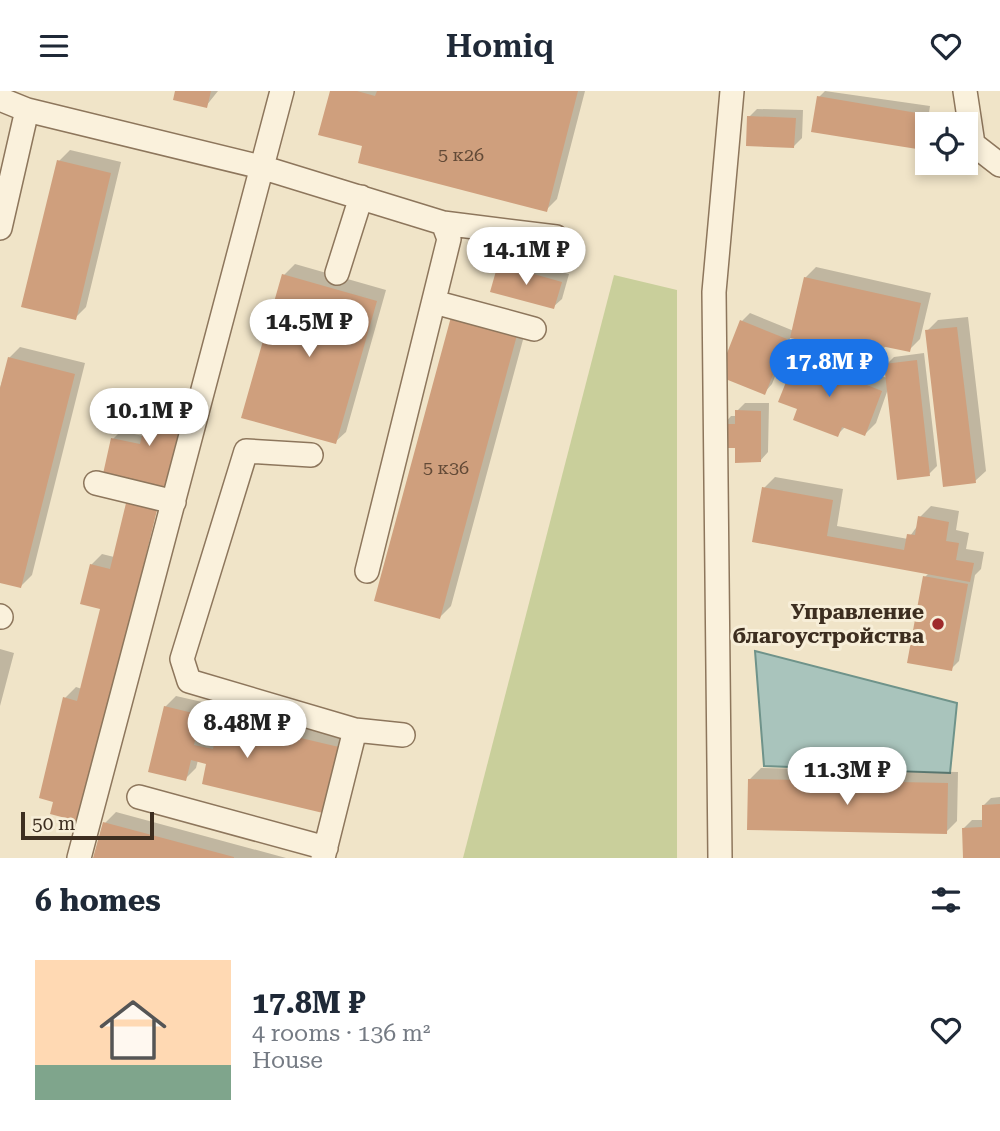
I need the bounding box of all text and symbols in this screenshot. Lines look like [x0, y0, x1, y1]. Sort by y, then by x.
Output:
icon: menu [35, 27, 73, 65]
text: Homiq [446, 27, 554, 65]
icon: heart [927, 27, 965, 65]
map controls [915, 112, 978, 175]
button: locate [915, 112, 978, 175]
house number: 5 к26 [438, 144, 484, 165]
pin: 14.1M ₽ [461, 227, 591, 287]
text: 14.1M ₽ [483, 236, 569, 263]
pin: 14.5M ₽ [244, 299, 374, 359]
text: 14.5M ₽ [266, 308, 352, 335]
pin: 17.8M ₽ [764, 339, 894, 399]
text: 17.8M ₽ [786, 348, 872, 375]
pin: 10.1M ₽ [84, 389, 214, 448]
text: 10.1M ₽ [106, 397, 192, 424]
house number: 5 к36 [423, 457, 469, 478]
place label: Управление благоустройства [732, 600, 925, 648]
marker: Управление благоустройства [930, 616, 946, 632]
pin: 8.48M ₽ [182, 701, 312, 760]
text: 8.48M ₽ [204, 709, 290, 736]
pin: 11.3M ₽ [782, 747, 912, 807]
text: 11.3M ₽ [804, 756, 890, 783]
scale bar [21, 809, 154, 841]
text: 50 m [32, 812, 75, 835]
icon: filters [927, 881, 965, 919]
text: 6 homes [35, 883, 161, 918]
text: 17.8M ₽ [252, 985, 365, 1020]
icon: home [91, 988, 175, 1072]
icon: heart [927, 1011, 965, 1049]
text: 4 rooms · 136 m² [252, 1020, 430, 1047]
text: House [252, 1047, 323, 1074]

